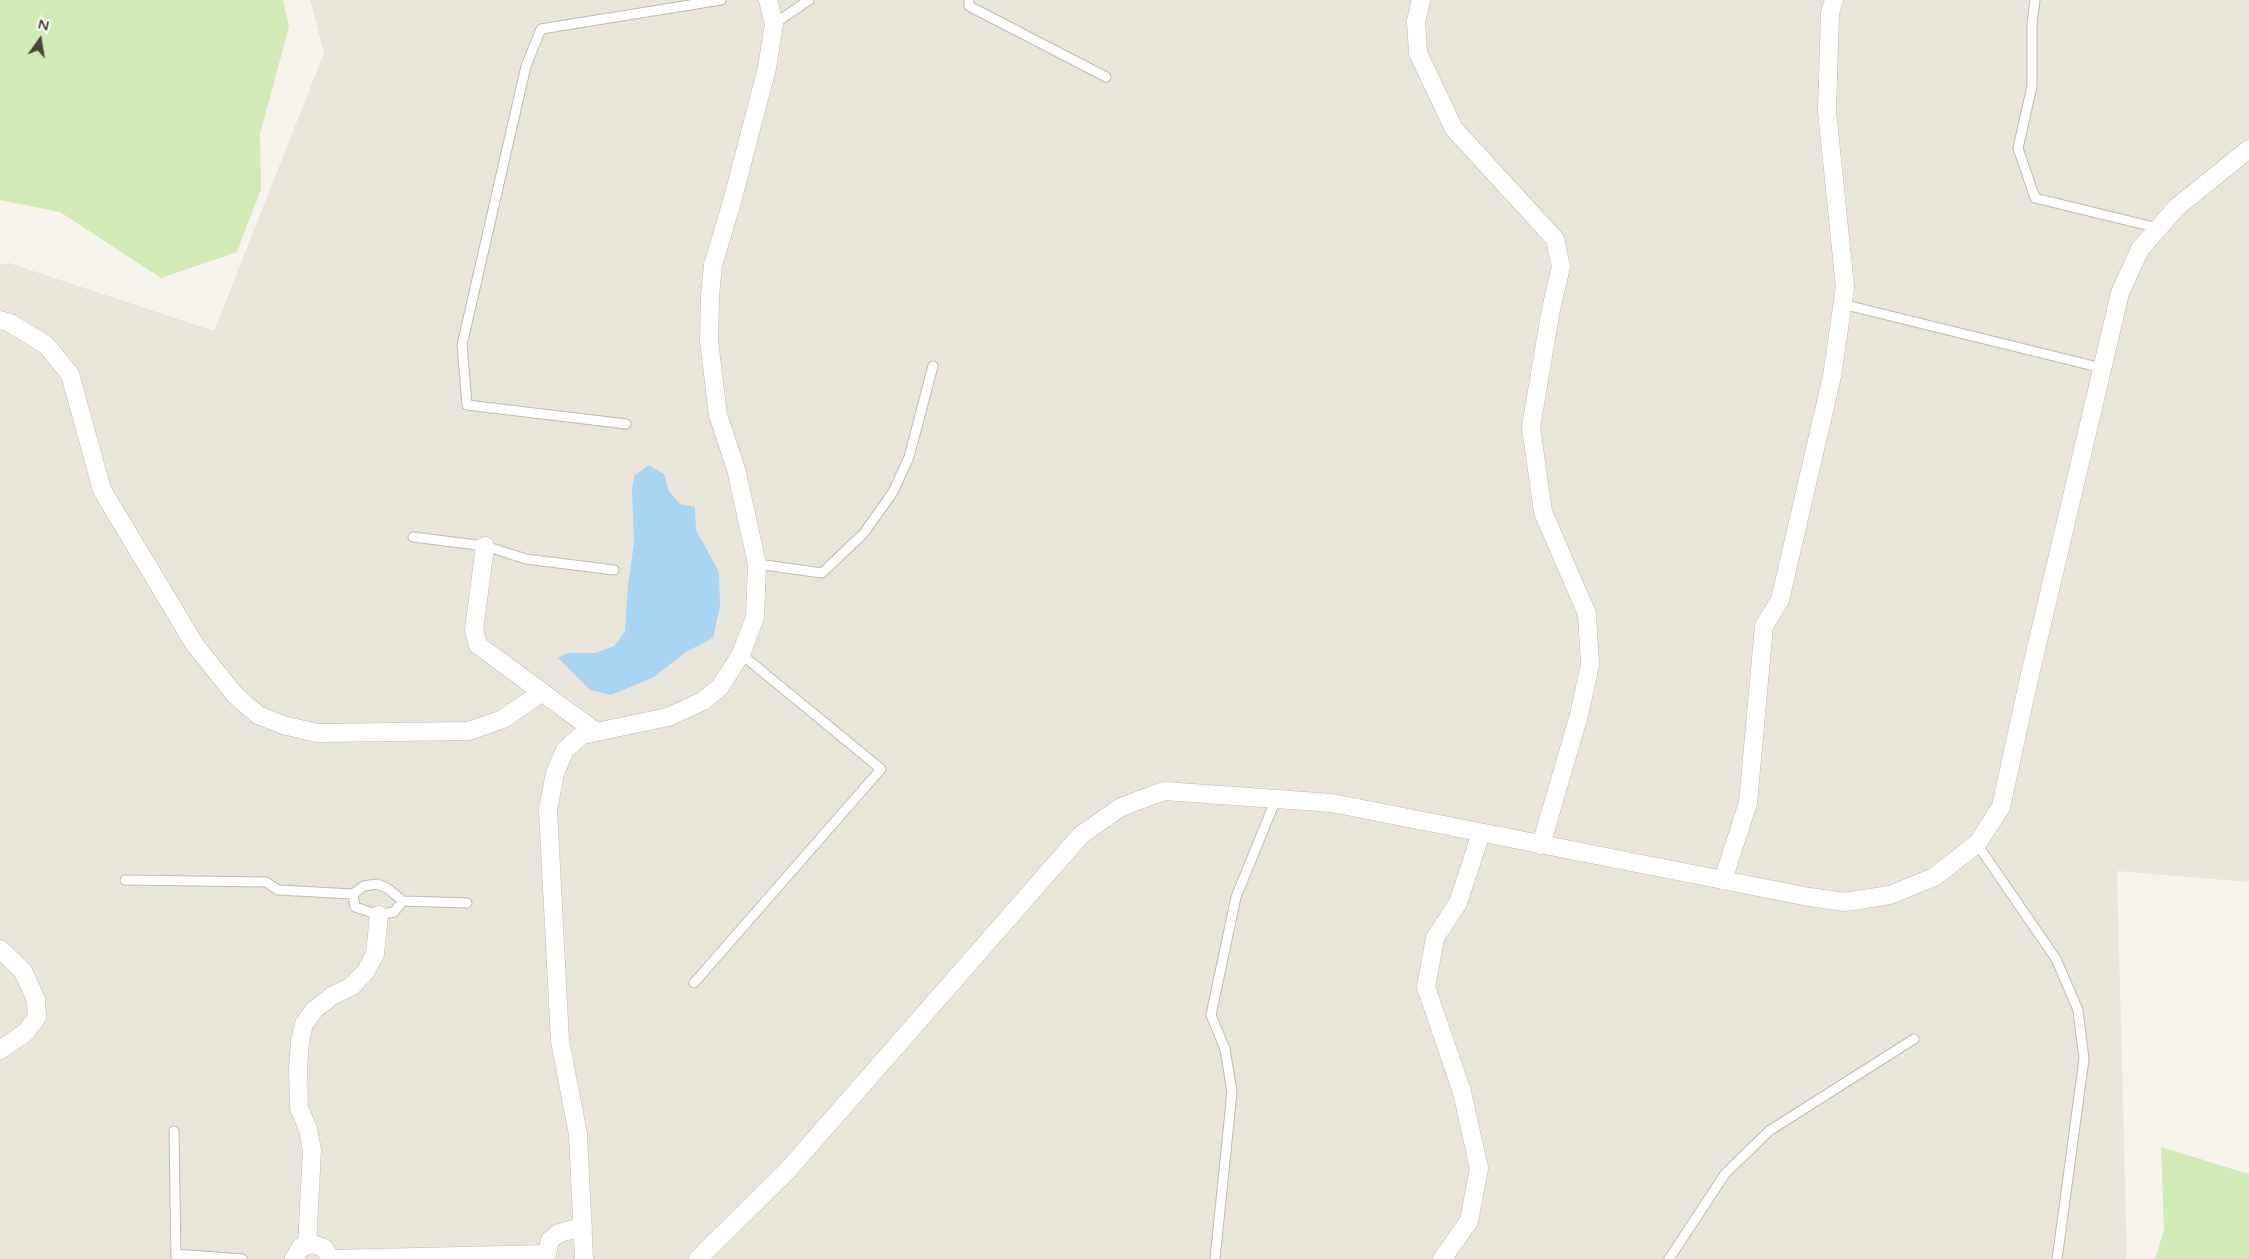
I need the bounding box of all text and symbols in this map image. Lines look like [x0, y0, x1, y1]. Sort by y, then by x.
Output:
north arrow [15, 15, 65, 65]
text: N [36, 15, 51, 34]

